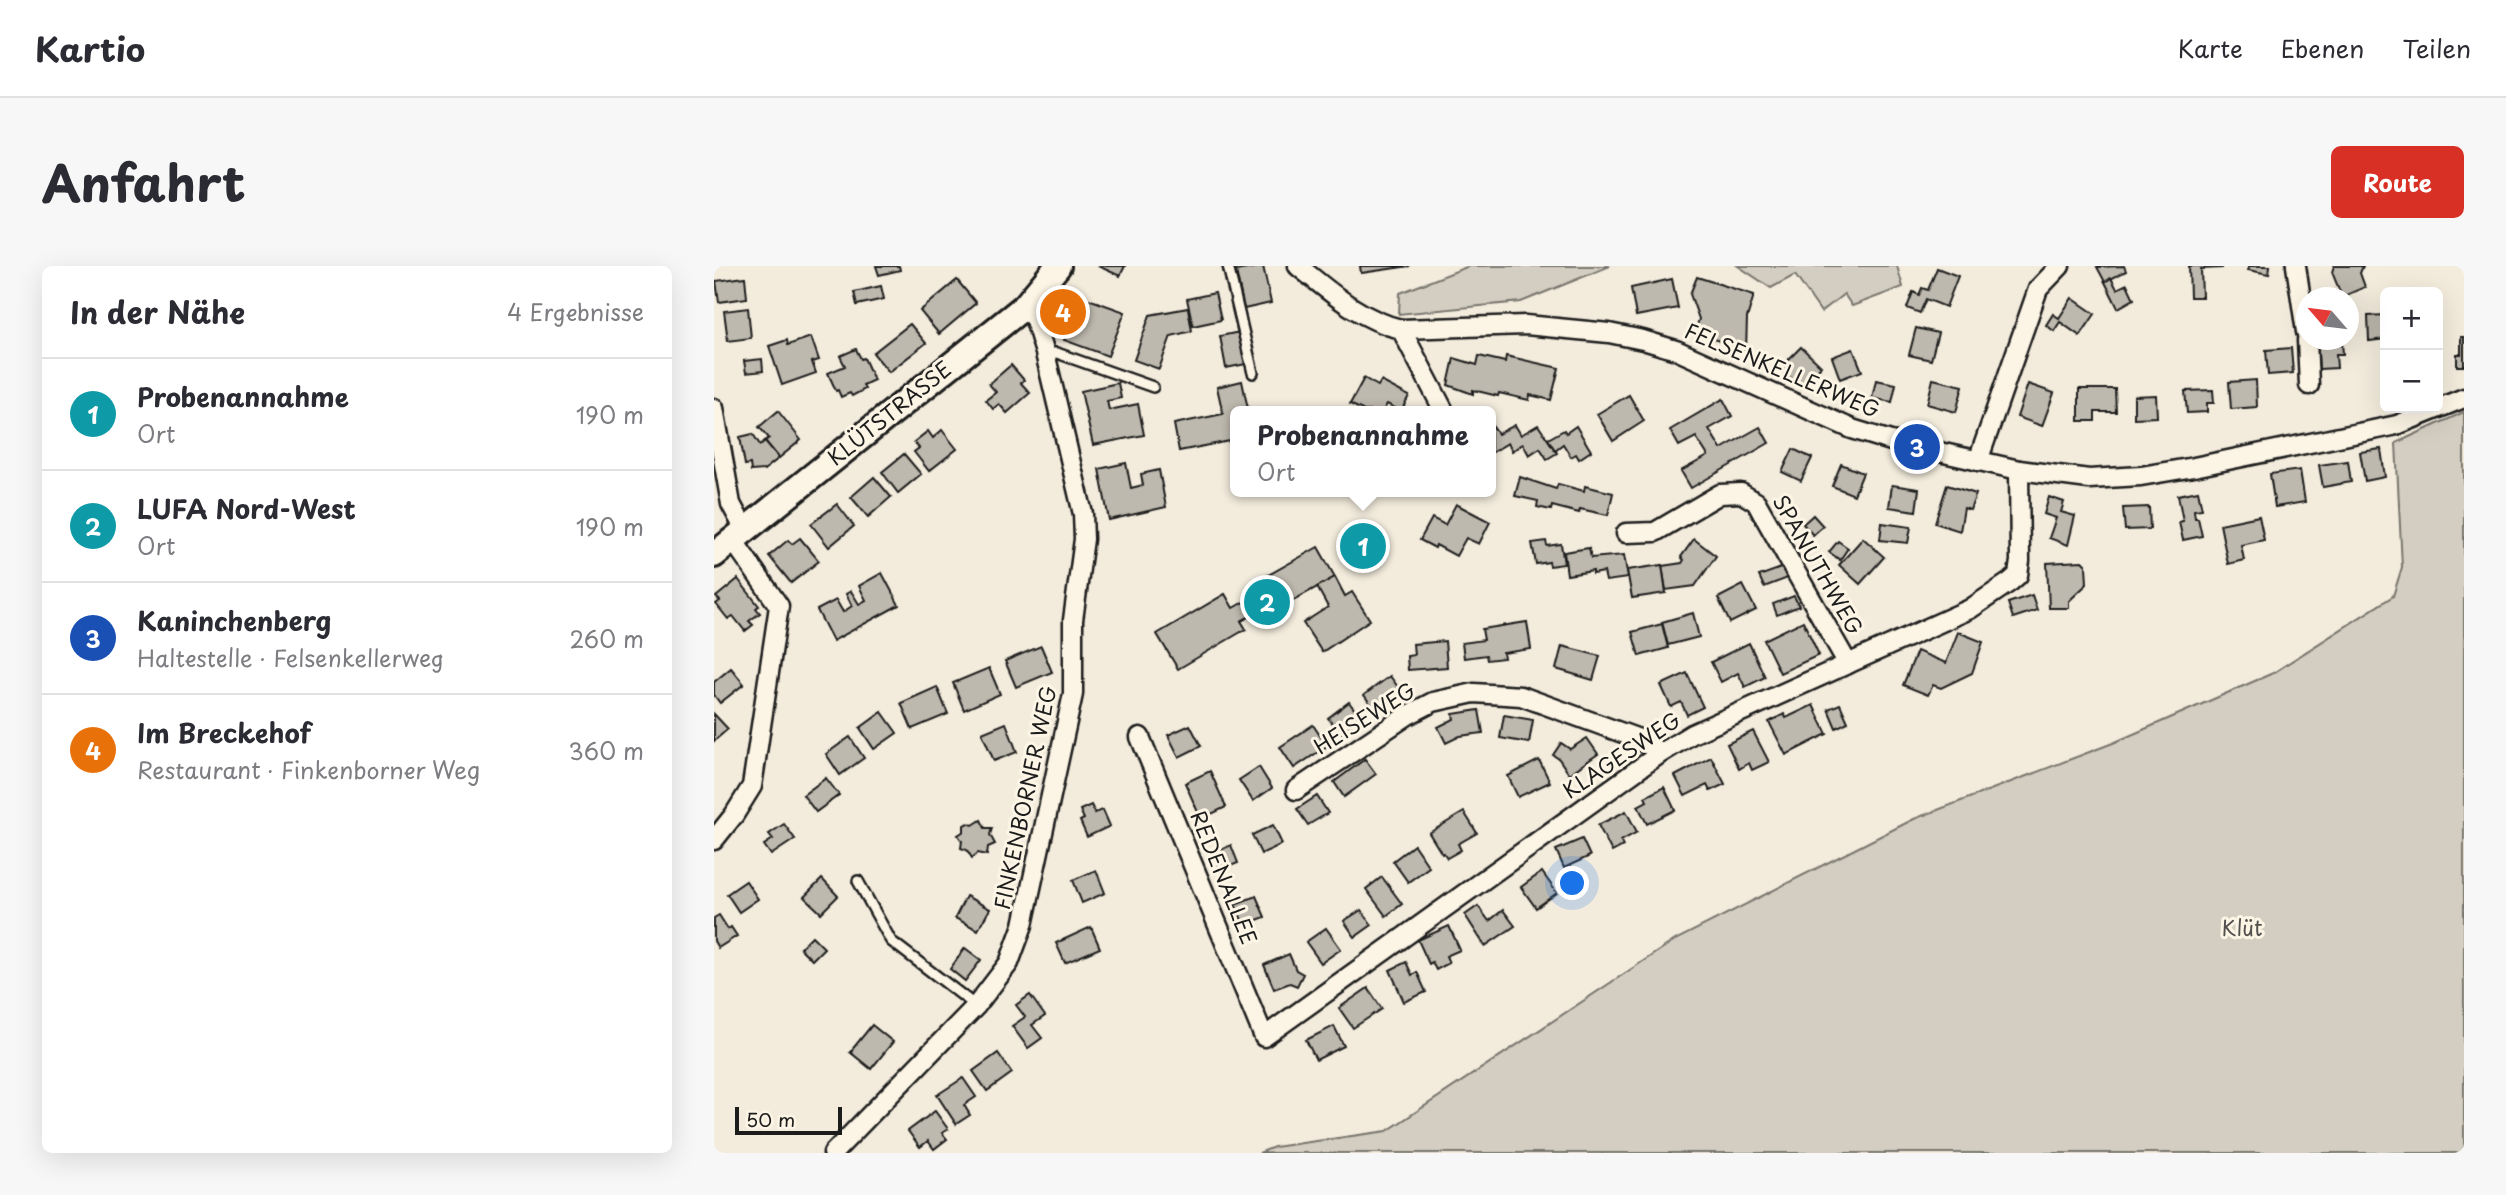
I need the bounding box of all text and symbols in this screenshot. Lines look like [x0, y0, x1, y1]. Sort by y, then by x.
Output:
text: Kartio [35, 23, 145, 73]
text: Karte [2178, 30, 2243, 66]
text: Ebenen [2281, 30, 2364, 66]
text: Teilen [2402, 30, 2471, 66]
text: Anfahrt [42, 145, 245, 219]
button: Route [2331, 146, 2464, 218]
pin: 4 [1040, 286, 1086, 338]
north arrow [2296, 287, 2359, 350]
map controls [2380, 287, 2443, 413]
button: + [2380, 287, 2443, 350]
text: In der Nähe [70, 289, 245, 334]
text: 4 Ergebnisse [507, 294, 644, 329]
street label: FELSENKELLERWEG [1680, 314, 1885, 425]
button: − [2380, 350, 2443, 413]
street label: KLÜTSTRASSE [820, 352, 958, 473]
text: Probenannahme [137, 377, 349, 416]
text: 1 [88, 397, 99, 432]
text: 190 m [576, 397, 644, 432]
popup [1230, 406, 1496, 497]
text: Probenannahme [1257, 415, 1469, 454]
text: Ort [137, 416, 175, 451]
pin: 3 [1894, 421, 1940, 473]
text: Ort [1257, 454, 1295, 489]
street label: SPANUTHWEG [1766, 488, 1872, 640]
text: LUFA Nord-West [137, 489, 356, 528]
text: 2 [85, 509, 101, 544]
text: 190 m [576, 509, 644, 544]
pin: 1 [1340, 520, 1386, 572]
text: Ort [137, 528, 175, 563]
pin: 2 [1244, 576, 1290, 628]
text: Kaninchenberg [137, 601, 331, 640]
text: 3 [85, 621, 101, 656]
text: 260 m [569, 621, 644, 656]
text: Haltestelle · Felsenkellerweg [137, 640, 444, 675]
street label: HEISEWEG [1307, 673, 1421, 761]
street label: FINKENBORNER WEG [985, 683, 1063, 913]
street label: KLAGESWEG [1556, 703, 1686, 806]
text: Im Breckehof [137, 713, 311, 752]
text: 4 [85, 733, 101, 768]
text: 360 m [569, 733, 644, 768]
text: Restaurant · Finkenborner Weg [137, 752, 480, 787]
street label: REDENALLEE [1183, 805, 1266, 949]
your location [1555, 866, 1589, 900]
park label: Klüt [2221, 911, 2263, 943]
scale bar [735, 1104, 842, 1136]
text: 50 m [746, 1105, 795, 1133]

